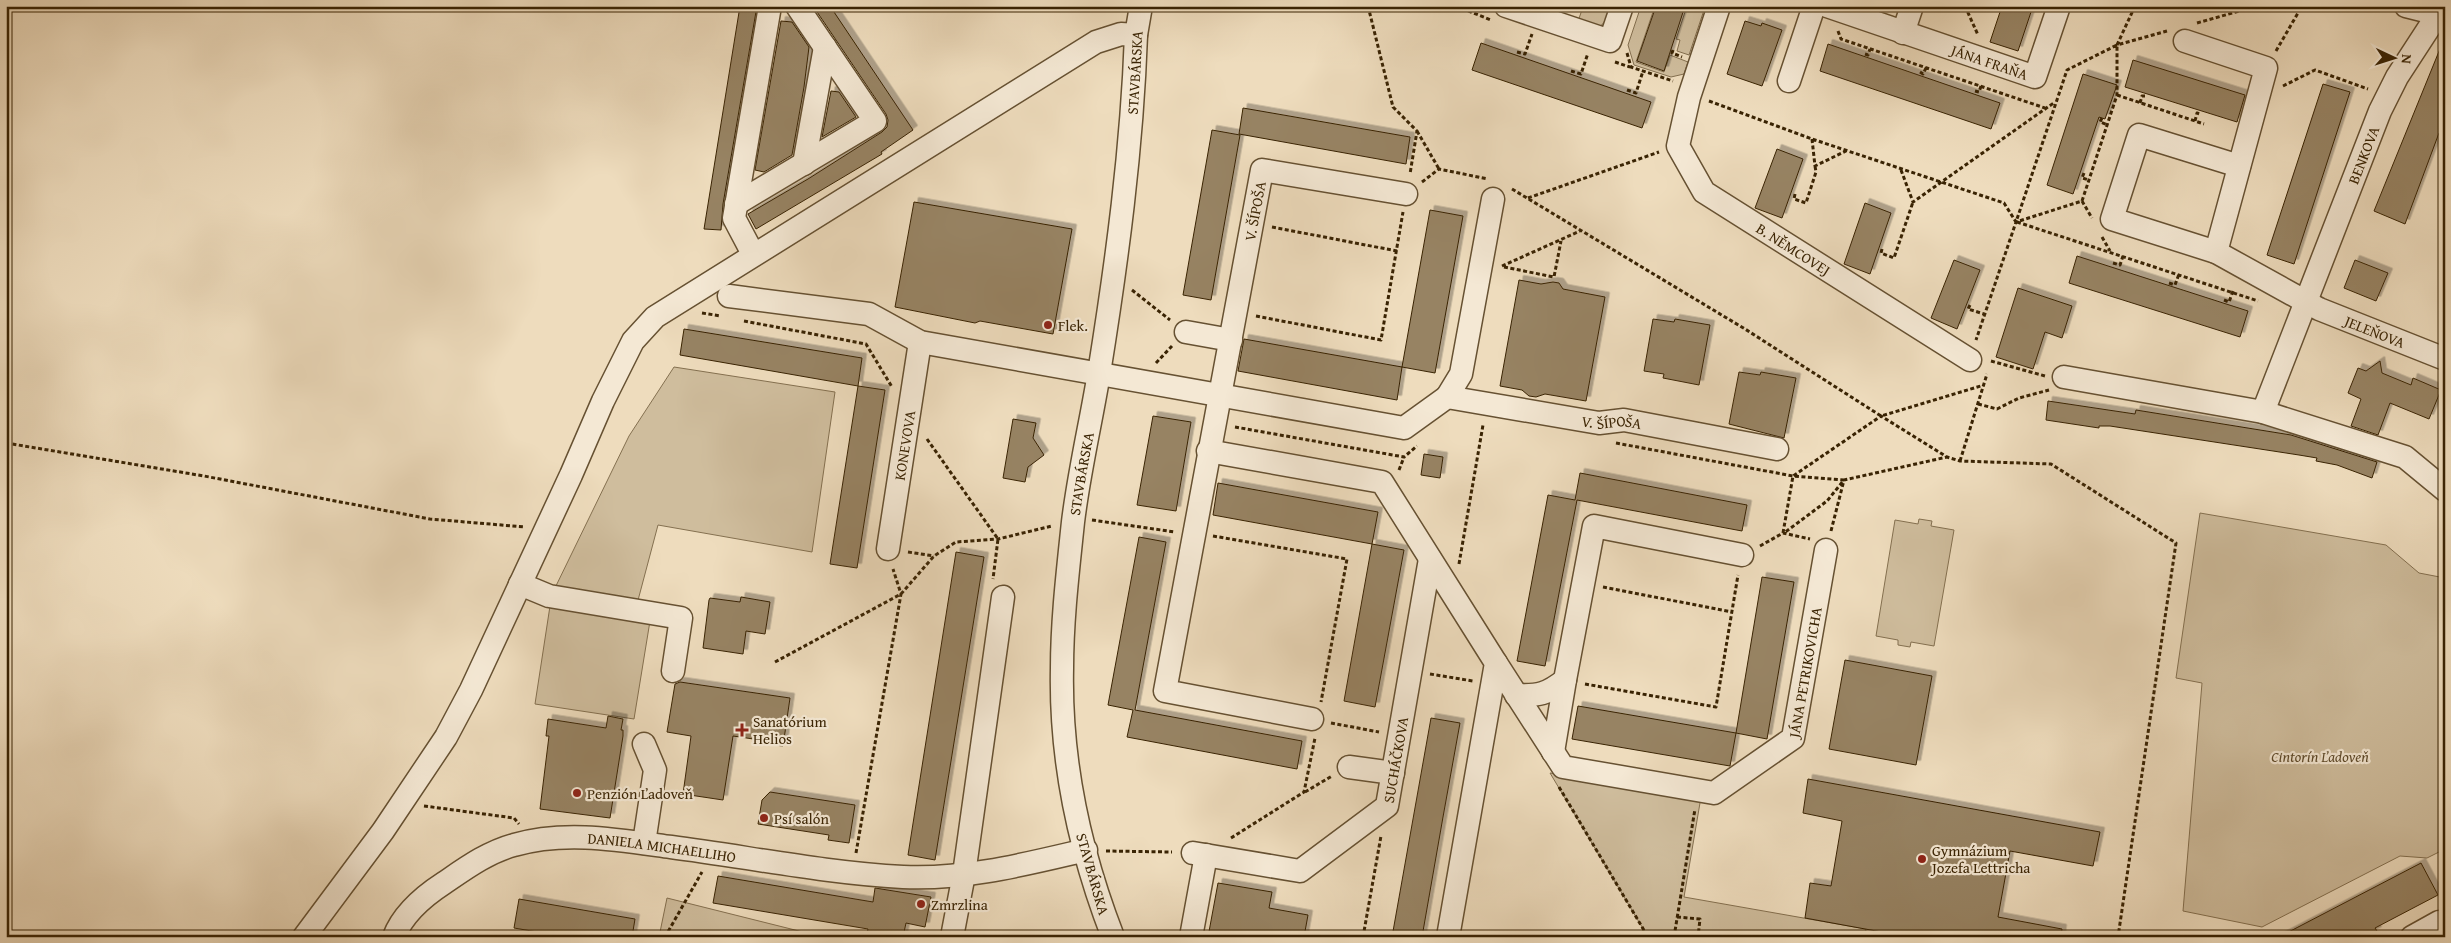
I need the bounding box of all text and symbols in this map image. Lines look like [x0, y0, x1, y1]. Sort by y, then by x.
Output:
street label: STAVBÁRSKA [1121, 29, 1147, 115]
north arrow [2368, 32, 2418, 82]
street label: JÁNA FRAŇA [1947, 38, 2031, 84]
text: N [2397, 54, 2417, 65]
street label: BENKOVA [2342, 123, 2384, 187]
street label: V. ŠÍPOŠA [1239, 179, 1270, 243]
street label: B. NĚMCOVEJ [1753, 217, 1835, 280]
street label: JELEŇOVA [2340, 309, 2408, 353]
place label: Flek. [1058, 315, 1088, 336]
marker: Flek. [1042, 319, 1054, 331]
street label: KONEVOVA [888, 409, 920, 482]
street label: V. ŠÍPOŠA [1580, 409, 1644, 434]
street label: STAVBÁRSKA [1063, 430, 1098, 517]
street label: JÁNA PETRIKOVICHA [1782, 605, 1826, 741]
place label: Sanatórium Helios [753, 711, 827, 749]
street label: SUCHÁČKOVA [1377, 715, 1413, 805]
marker: Sanatórium Helios [735, 723, 749, 737]
park label: Cintorín Ľadoveň [2271, 746, 2369, 767]
place label: Penzión Ľadoveň [587, 783, 694, 804]
marker: Penzión Ľadoveň [571, 787, 583, 799]
place label: Psí salón [774, 808, 829, 829]
marker: Psí salón [758, 812, 770, 824]
street label: DANIELA MICHAELLIHO [587, 827, 738, 867]
street label: STAVBÁRSKA [1071, 831, 1115, 917]
place label: Gymnázium Jozefa Lettricha [1930, 840, 2030, 878]
marker: Gymnázium Jozefa Lettricha [1916, 853, 1928, 865]
place label: Zmrzlina [931, 894, 988, 915]
marker: Zmrzlina [915, 898, 927, 910]

